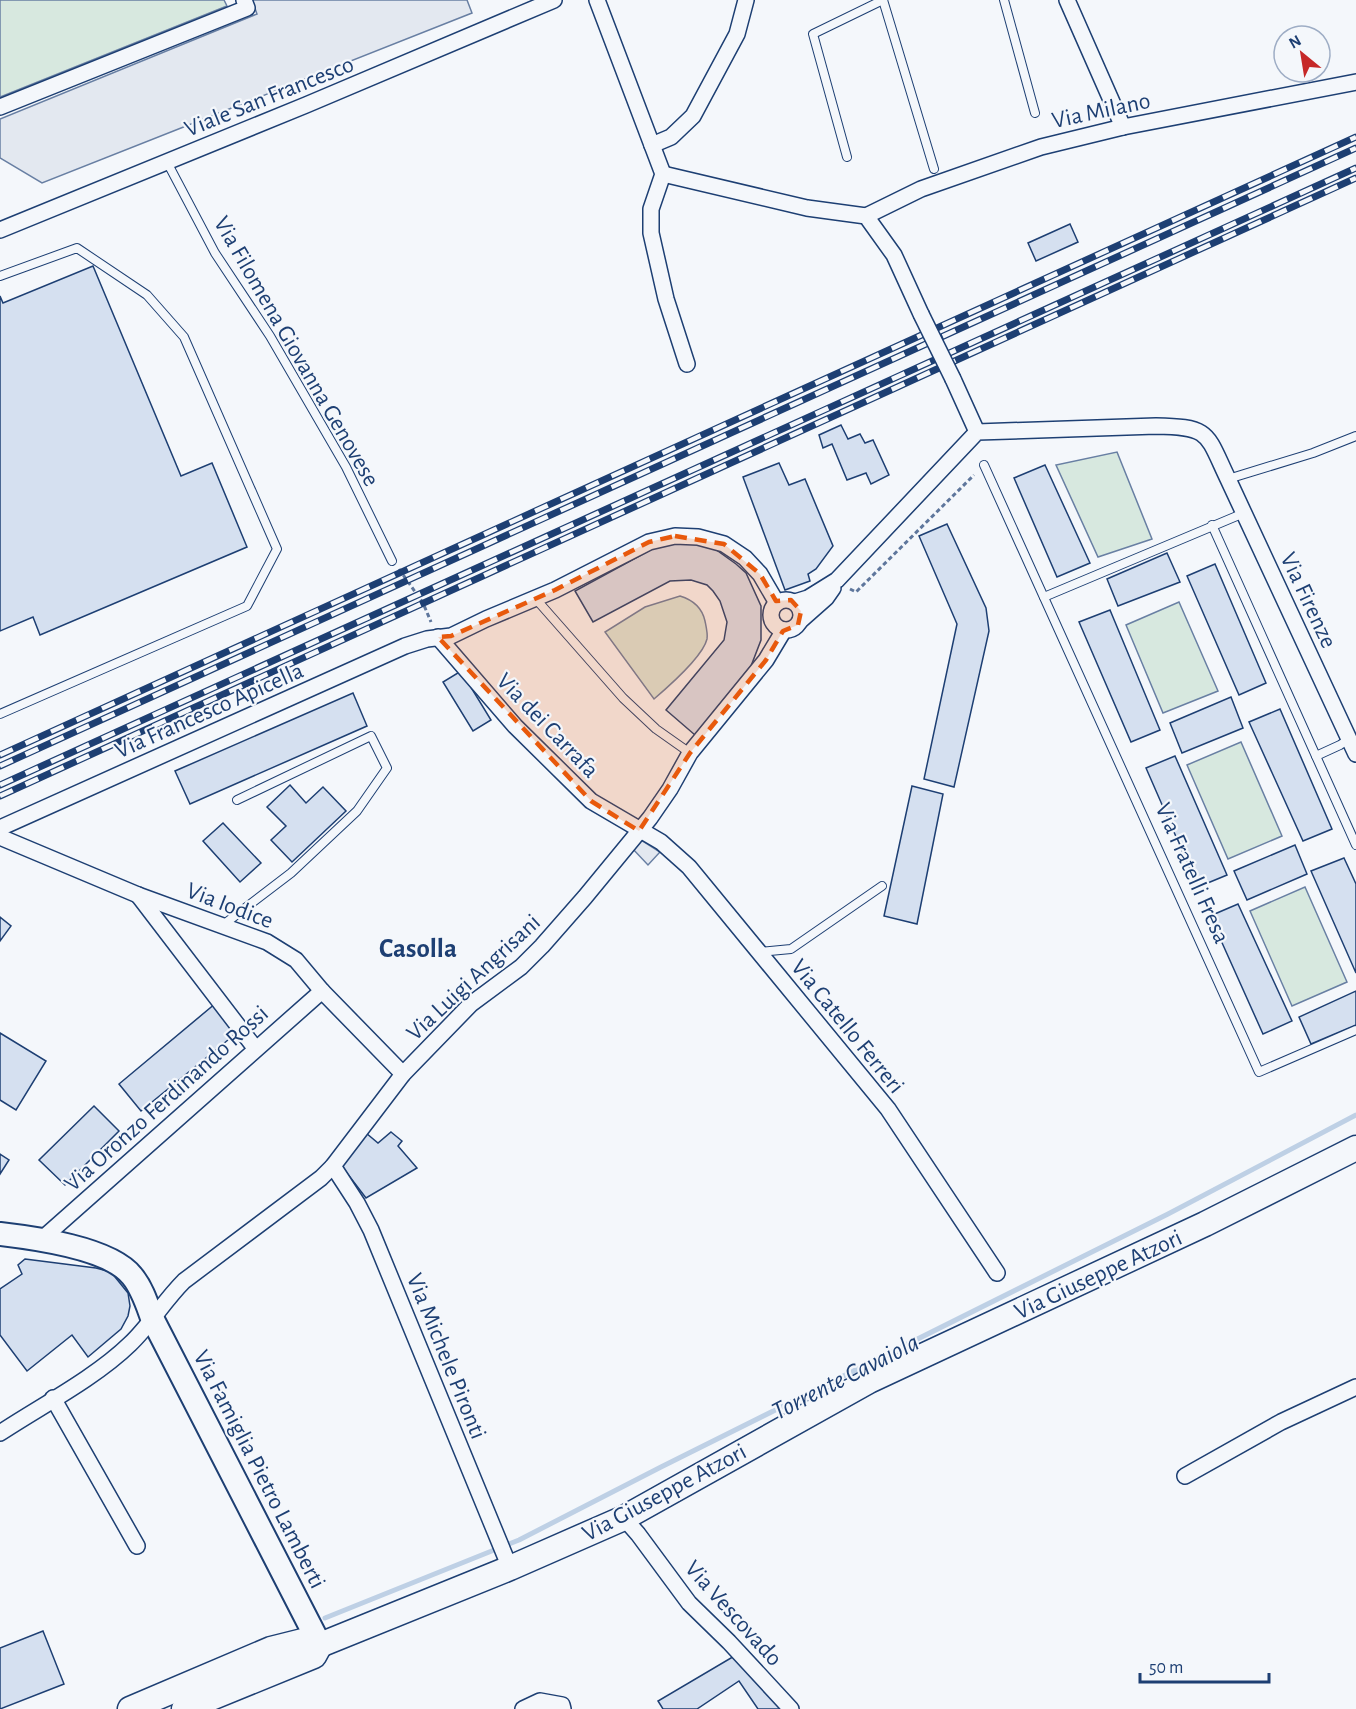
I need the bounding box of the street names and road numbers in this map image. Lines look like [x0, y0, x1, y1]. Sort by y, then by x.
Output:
street label: Viale San Francesco [181, 52, 357, 142]
street label: Via Milano [1050, 89, 1153, 133]
street label: Via Filomena Giovanna Genovese [209, 212, 383, 491]
street label: Via Firenze [1276, 549, 1341, 652]
street label: Via Francesco Apicella [112, 659, 307, 763]
street label: Via dei Carrafa [492, 669, 603, 783]
street label: Via Fratelli Fresa [1150, 800, 1234, 947]
street label: Via Iodice [183, 878, 276, 933]
street label: Via Luigi Angrisani [402, 910, 545, 1046]
street label: Via Catello Ferreri [786, 955, 908, 1098]
street label: Via Oronzo Ferdinando Rossi [60, 1001, 273, 1196]
street label: Via Giuseppe Atzori [1011, 1226, 1186, 1324]
street label: Via Michele Pironti [402, 1270, 490, 1443]
street label: Via Famiglia Pietro Lamberti [189, 1347, 330, 1592]
street label: Via Giuseppe Atzori [579, 1440, 750, 1546]
street label: Via Vescovado [680, 1556, 787, 1671]

